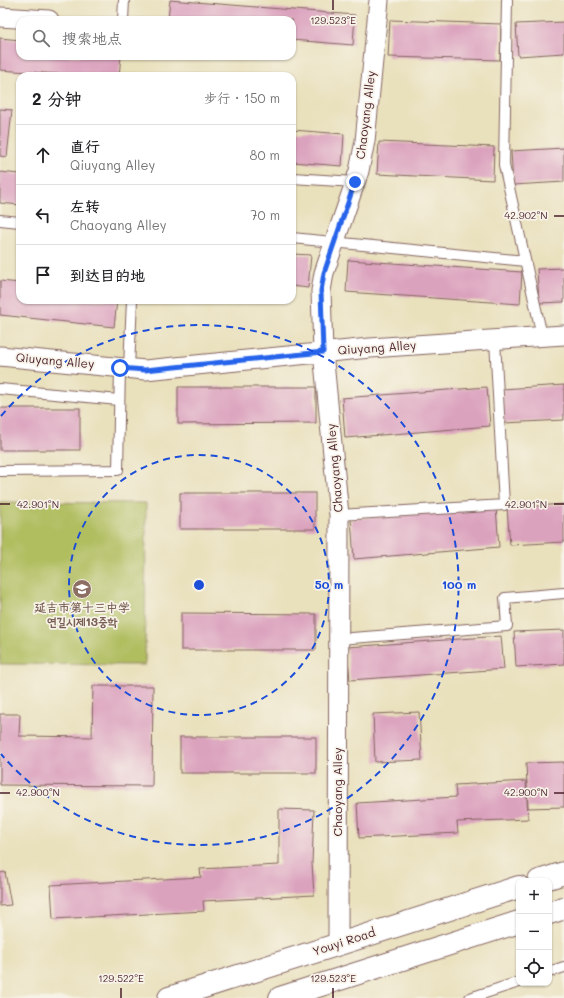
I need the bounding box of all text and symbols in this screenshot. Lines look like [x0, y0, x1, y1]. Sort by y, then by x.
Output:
text: 129.523°E [310, 13, 356, 27]
search box [16, 16, 296, 60]
icon: search [30, 27, 52, 49]
text: 搜索地点 [62, 28, 122, 48]
street label: Chaoyang Alley [352, 70, 378, 160]
text: 2 分钟 [32, 87, 82, 109]
text: 步行 · 150 m [204, 89, 280, 106]
text: 直行 [70, 136, 100, 156]
icon: ahead [32, 144, 54, 166]
text: 80 m [250, 146, 280, 163]
text: Qiuyang Alley [70, 156, 155, 173]
route end [346, 173, 364, 191]
text: 左转 [70, 196, 100, 216]
icon: left [32, 204, 54, 226]
text: 70 m [250, 206, 280, 223]
text: 42.902°N [504, 208, 548, 222]
text: Chaoyang Alley [70, 216, 167, 233]
icon: arrive [32, 264, 54, 286]
text: 到达目的地 [70, 265, 145, 285]
street label: Qiuyang Alley [337, 336, 417, 358]
street label: Qiuyang Alley [15, 349, 95, 371]
route start [111, 359, 129, 377]
street label: Chaoyang Alley [322, 423, 346, 513]
text: 42.901°N [17, 497, 59, 511]
text: 42.901°N [505, 497, 547, 511]
text: 50 m [315, 576, 343, 592]
text: 100 m [442, 576, 476, 592]
school or university icon: 延吉市第十三中学 연길시제13중학 [71, 578, 93, 600]
centre of rings [192, 578, 206, 592]
place label: 延吉市第十三中学 연길시제13중학 [34, 599, 130, 629]
street label: Chaoyang Alley [329, 747, 345, 837]
text: 42.900°N [16, 785, 60, 799]
text: 42.900°N [504, 785, 548, 799]
map controls [516, 878, 552, 986]
button: + [516, 878, 552, 914]
button: − [516, 914, 552, 950]
street label: Youyi Road [310, 923, 378, 959]
button: locate [516, 950, 552, 986]
text: 129.522°E [98, 971, 144, 985]
text: 129.523°E [310, 971, 356, 985]

